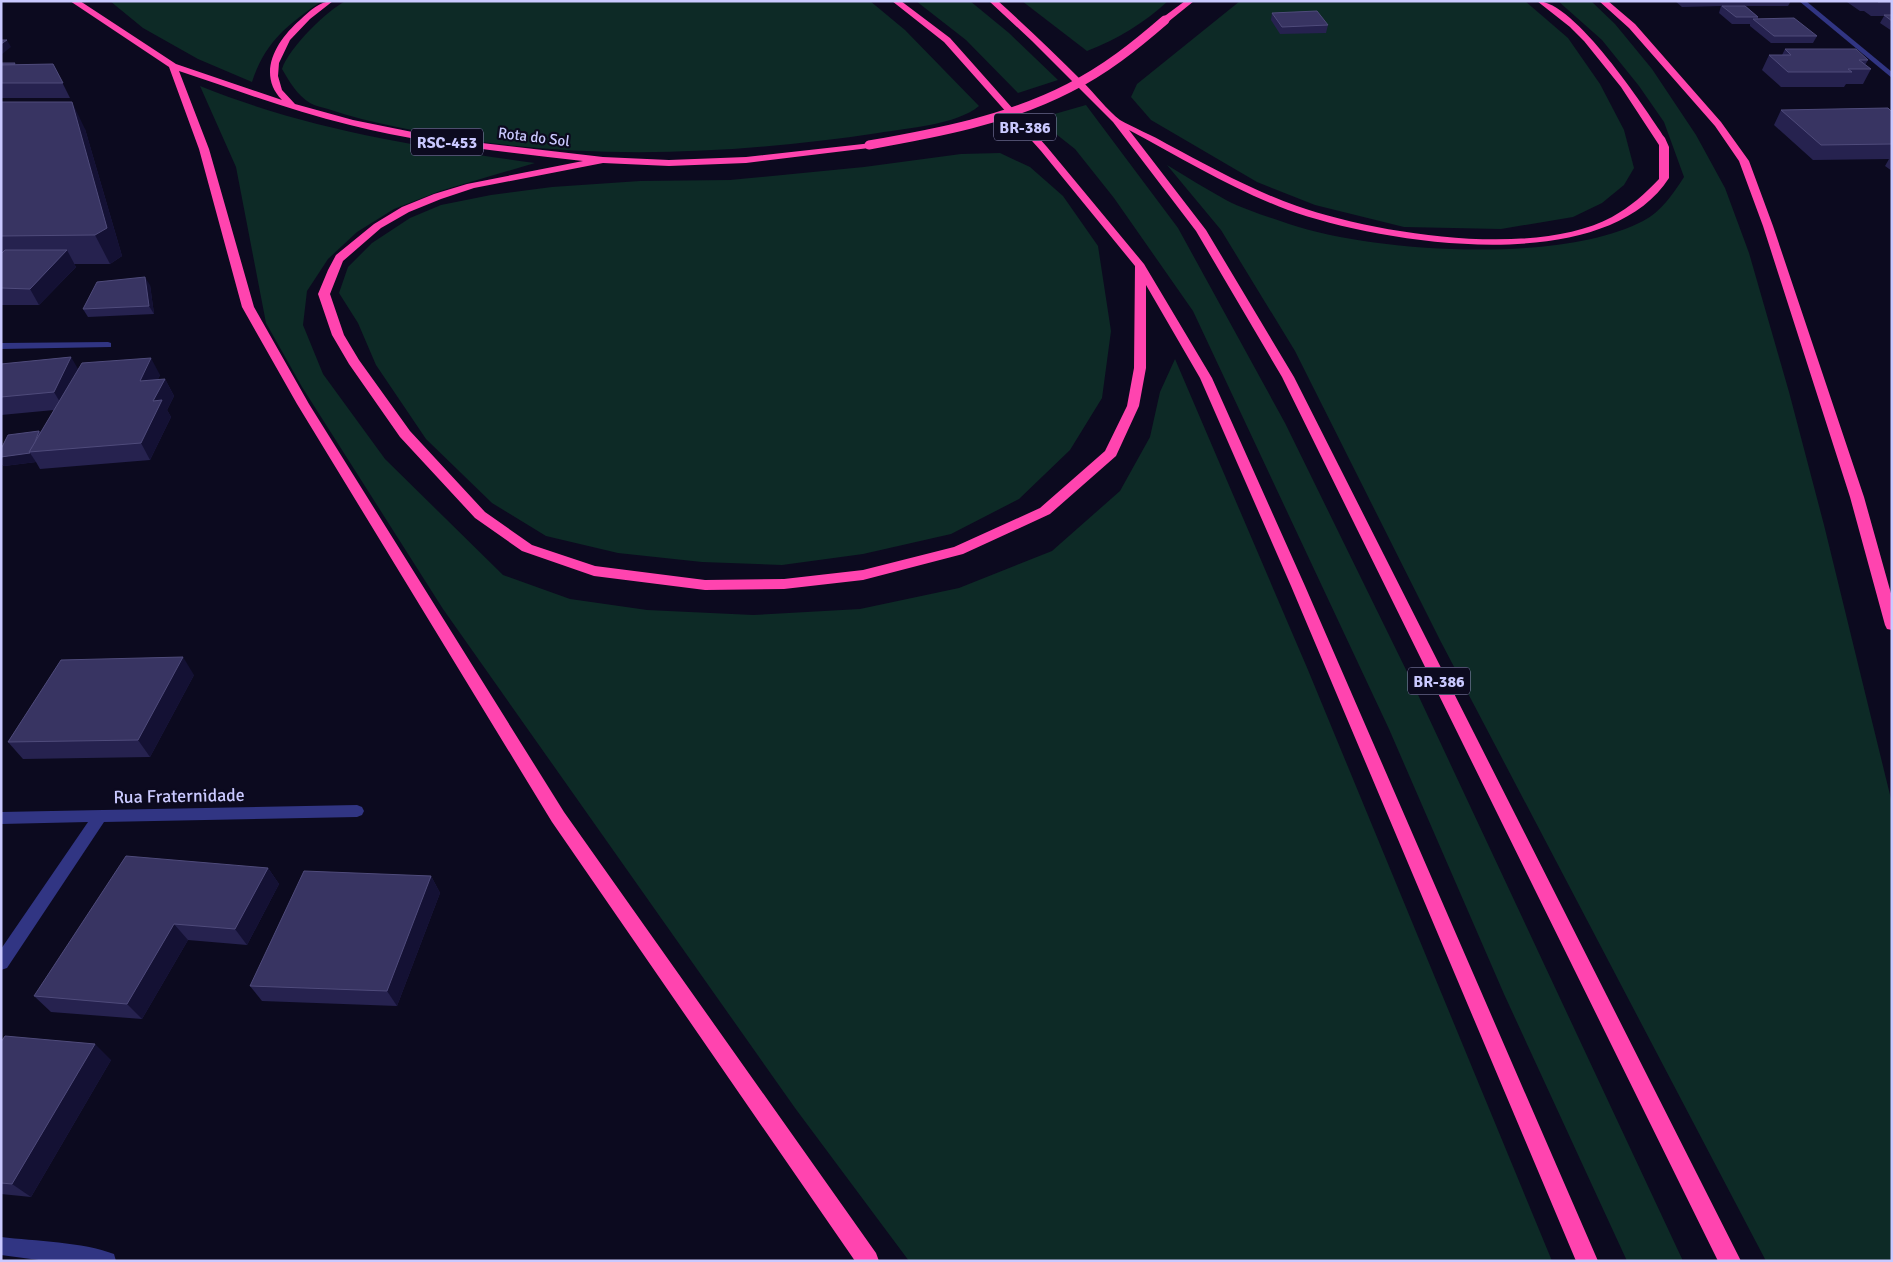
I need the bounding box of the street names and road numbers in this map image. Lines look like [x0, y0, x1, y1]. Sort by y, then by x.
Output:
road number: BR-386 [994, 114, 1056, 140]
street label: Rota do Sol [497, 124, 571, 150]
road number: RSC-453 [411, 128, 483, 156]
road number: BR-386 [1408, 668, 1470, 694]
street label: Rua Fraternidade [113, 784, 245, 808]

